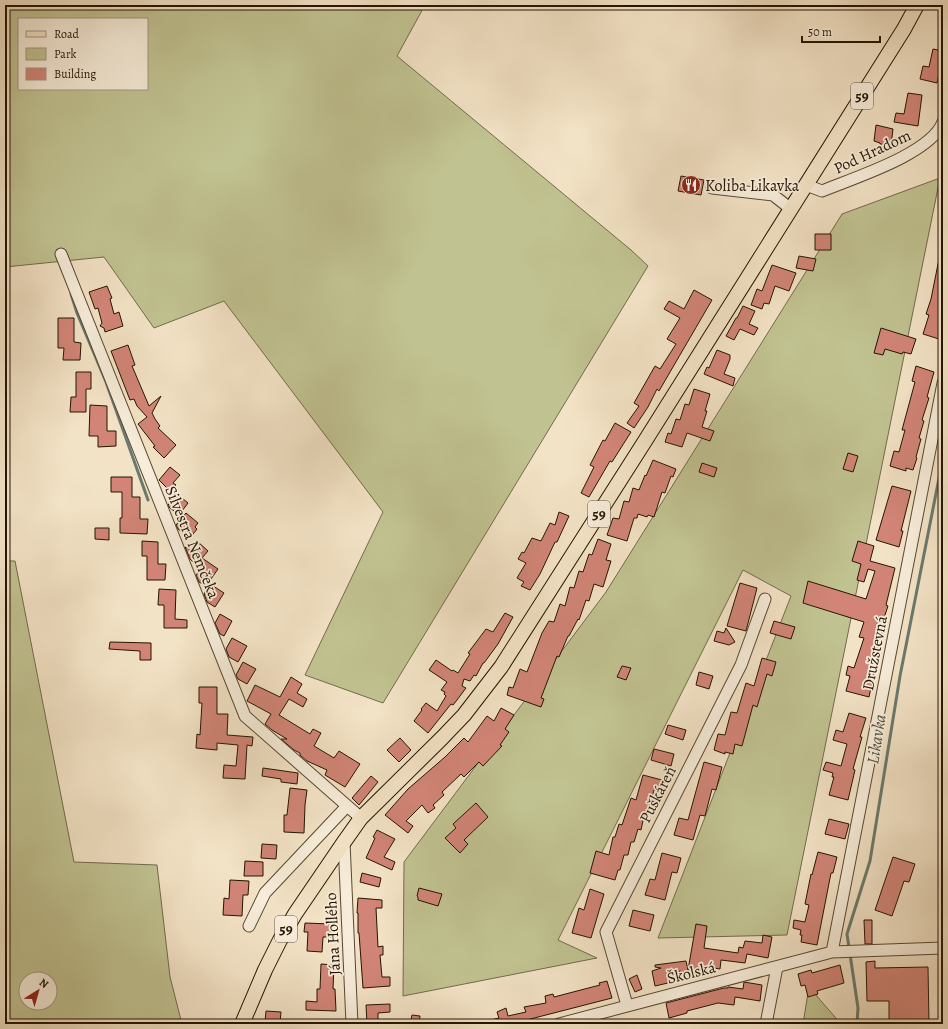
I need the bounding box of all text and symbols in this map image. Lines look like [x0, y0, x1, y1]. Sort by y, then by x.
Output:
legend [18, 18, 148, 90]
scale bar [802, 18, 880, 44]
text: 50 m [808, 24, 832, 40]
text: Road [54, 26, 80, 42]
text: Park [54, 46, 77, 62]
text: Building [54, 66, 96, 82]
road number: 59 [851, 83, 873, 109]
street label: Pod Hradom [830, 124, 915, 179]
restaurant icon: Koliba Likavka [680, 174, 702, 196]
place label: Koliba Likavka [705, 175, 800, 197]
street label: Silvestra Nemčeka [159, 483, 225, 602]
road number: 59 [588, 501, 610, 527]
street label: Družstevná [857, 613, 893, 692]
water label: Likavka [861, 712, 892, 766]
street label: Puškáreň [634, 762, 682, 827]
street label: Jána Hollého [320, 892, 346, 976]
road number: 59 [275, 916, 297, 942]
street label: Školská [665, 956, 718, 990]
north arrow [18, 971, 58, 1011]
text: N [36, 975, 51, 992]

